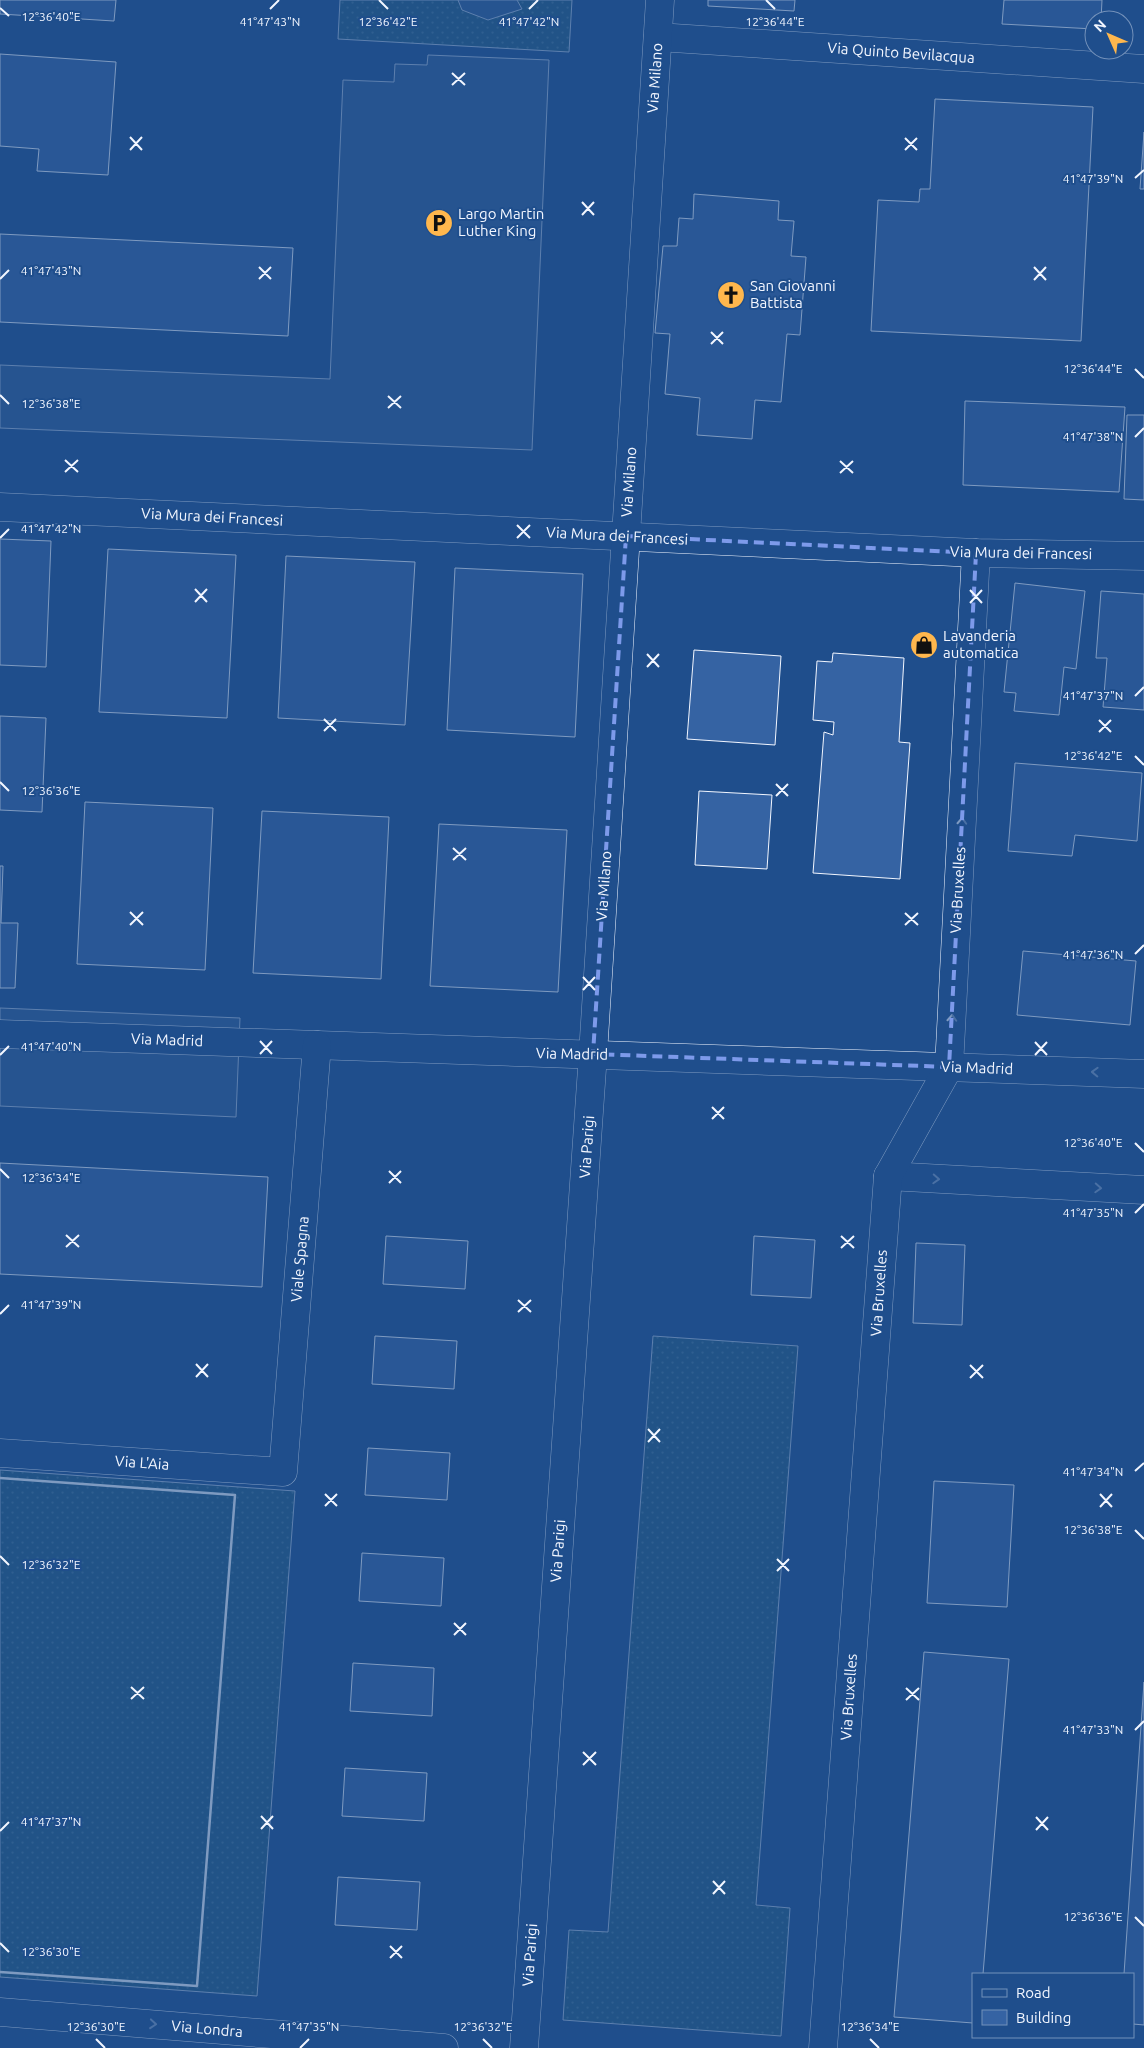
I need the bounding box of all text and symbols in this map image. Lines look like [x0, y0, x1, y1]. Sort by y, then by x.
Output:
text: 12°36'40"E [22, 10, 81, 23]
north arrow [1084, 10, 1134, 60]
text: 41°47'43"N [240, 15, 300, 28]
text: 12°36'42"E [359, 15, 418, 28]
text: 41°47'42"N [499, 15, 559, 28]
text: 12°36'44"E [746, 15, 805, 28]
text: N [1090, 16, 1109, 35]
street label: Via Quinto Bevilacqua [827, 39, 975, 66]
street label: Via Milano [644, 42, 665, 114]
text: 41°47'39"N [1063, 172, 1123, 185]
place label: Largo Martin Luther King [458, 205, 544, 239]
parking icon: Largo Martin Luther King [424, 208, 454, 238]
text: 41°47'43"N [21, 264, 81, 277]
place label: San Giovanni Battista [750, 277, 836, 311]
church icon: San Giovanni Battista [716, 280, 746, 310]
text: 12°36'44"E [1064, 362, 1123, 375]
text: 12°36'38"E [22, 397, 81, 410]
text: 41°47'38"N [1063, 430, 1123, 443]
street label: Via Milano [618, 446, 639, 518]
street label: Via Mura dei Francesi [141, 504, 284, 529]
text: 41°47'42"N [21, 522, 81, 535]
street label: Via Mura dei Francesi [546, 523, 689, 548]
street label: Via Mura dei Francesi [950, 543, 1092, 562]
place label: Lavanderia automatica [943, 627, 1019, 661]
shop icon: Lavanderia automatica [909, 630, 939, 660]
text: 41°47'37"N [1063, 689, 1123, 702]
text: 12°36'42"E [1064, 749, 1123, 762]
text: 12°36'36"E [22, 784, 81, 797]
one-way arrow [957, 817, 967, 824]
street label: Via Bruxelles [947, 846, 968, 934]
street label: Via Milano [593, 850, 614, 922]
text: 41°47'36"N [1063, 948, 1123, 961]
one-way arrow [946, 1014, 957, 1022]
street label: Via Madrid [131, 1030, 204, 1049]
text: 41°47'40"N [21, 1040, 81, 1053]
street label: Via Madrid [536, 1044, 608, 1063]
street label: Via Madrid [941, 1058, 1014, 1077]
one-way arrow [1091, 1067, 1099, 1078]
street label: Via Parigi [576, 1115, 597, 1179]
text: 12°36'40"E [1064, 1136, 1123, 1149]
text: 12°36'34"E [22, 1171, 81, 1184]
one-way arrow [933, 1173, 941, 1184]
one-way arrow [1095, 1182, 1103, 1193]
text: 41°47'35"N [1063, 1206, 1123, 1219]
street label: Viale Spagna [287, 1215, 312, 1303]
street label: Via Bruxelles [867, 1249, 890, 1337]
text: 41°47'39"N [21, 1298, 81, 1311]
street label: Via L'Aia [114, 1452, 170, 1473]
text: 41°47'34"N [1063, 1465, 1123, 1478]
street label: Via Parigi [547, 1519, 568, 1583]
text: 12°36'38"E [1064, 1523, 1123, 1536]
text: 12°36'32"E [22, 1558, 81, 1571]
street label: Via Bruxelles [837, 1653, 860, 1741]
text: 41°47'33"N [1063, 1723, 1123, 1736]
text: 41°47'37"N [21, 1815, 81, 1828]
text: 12°36'36"E [1064, 1910, 1123, 1923]
street label: Via Parigi [519, 1923, 540, 1987]
text: 12°36'30"E [22, 1945, 81, 1958]
legend [972, 1973, 1134, 2038]
text: Road [1016, 1984, 1051, 2001]
text: Building [1016, 2009, 1071, 2026]
street label: Via Londra [170, 2017, 244, 2040]
one-way arrow [150, 2019, 158, 2030]
text: 12°36'30"E [67, 2020, 126, 2033]
text: 41°47'35"N [279, 2020, 339, 2033]
text: 12°36'32"E [454, 2020, 513, 2033]
text: 12°36'34"E [841, 2020, 900, 2033]

